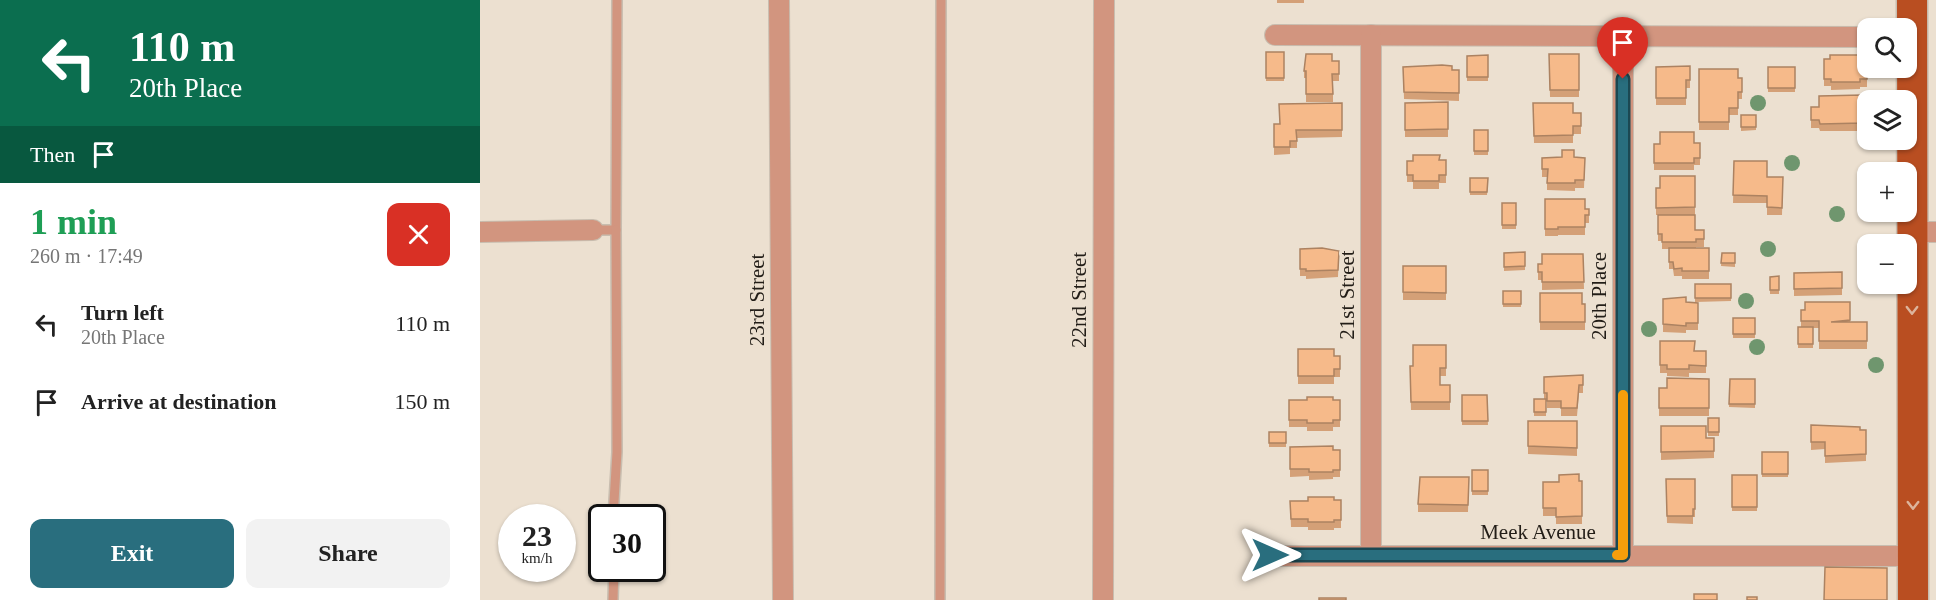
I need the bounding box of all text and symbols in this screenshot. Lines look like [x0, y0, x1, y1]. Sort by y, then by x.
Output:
pin [1597, 17, 1648, 79]
map controls [1857, 18, 1917, 294]
button: search [1857, 18, 1917, 78]
icon: left [30, 24, 108, 102]
text: 110 m [129, 24, 235, 70]
icon: arrive [1606, 26, 1639, 59]
text: 20th Place [129, 73, 242, 103]
button: layers [1857, 90, 1917, 150]
icon: arrive [87, 138, 120, 171]
text: Then [30, 142, 75, 167]
button: + [1857, 162, 1917, 222]
text: 1 min [30, 202, 117, 242]
button: close [387, 203, 450, 266]
button: − [1857, 234, 1917, 294]
text: 260 m · 17:49 [30, 245, 143, 267]
street label: 21st Street [1335, 250, 1359, 340]
street label: 22nd Street [1067, 252, 1091, 348]
street label: 20th Place [1587, 252, 1611, 340]
street label: 23rd Street [745, 253, 769, 346]
text: Turn left [81, 300, 164, 325]
one-way arrow [1906, 306, 1918, 315]
icon: left [30, 308, 63, 341]
text: 110 m [395, 311, 450, 336]
text: 20th Place [81, 326, 165, 348]
icon: arrive [30, 386, 63, 419]
text: Arrive at destination [81, 389, 277, 414]
text: 150 m [394, 389, 450, 414]
one-way arrow [1907, 501, 1919, 510]
speed limit sign: 30 [588, 504, 666, 582]
button: Exit [30, 519, 234, 588]
button: Share [246, 519, 450, 588]
text: 23 [522, 519, 552, 552]
street label: Meek Avenue [1480, 520, 1596, 544]
position arrow [1238, 523, 1302, 587]
text: km/h [522, 550, 552, 566]

